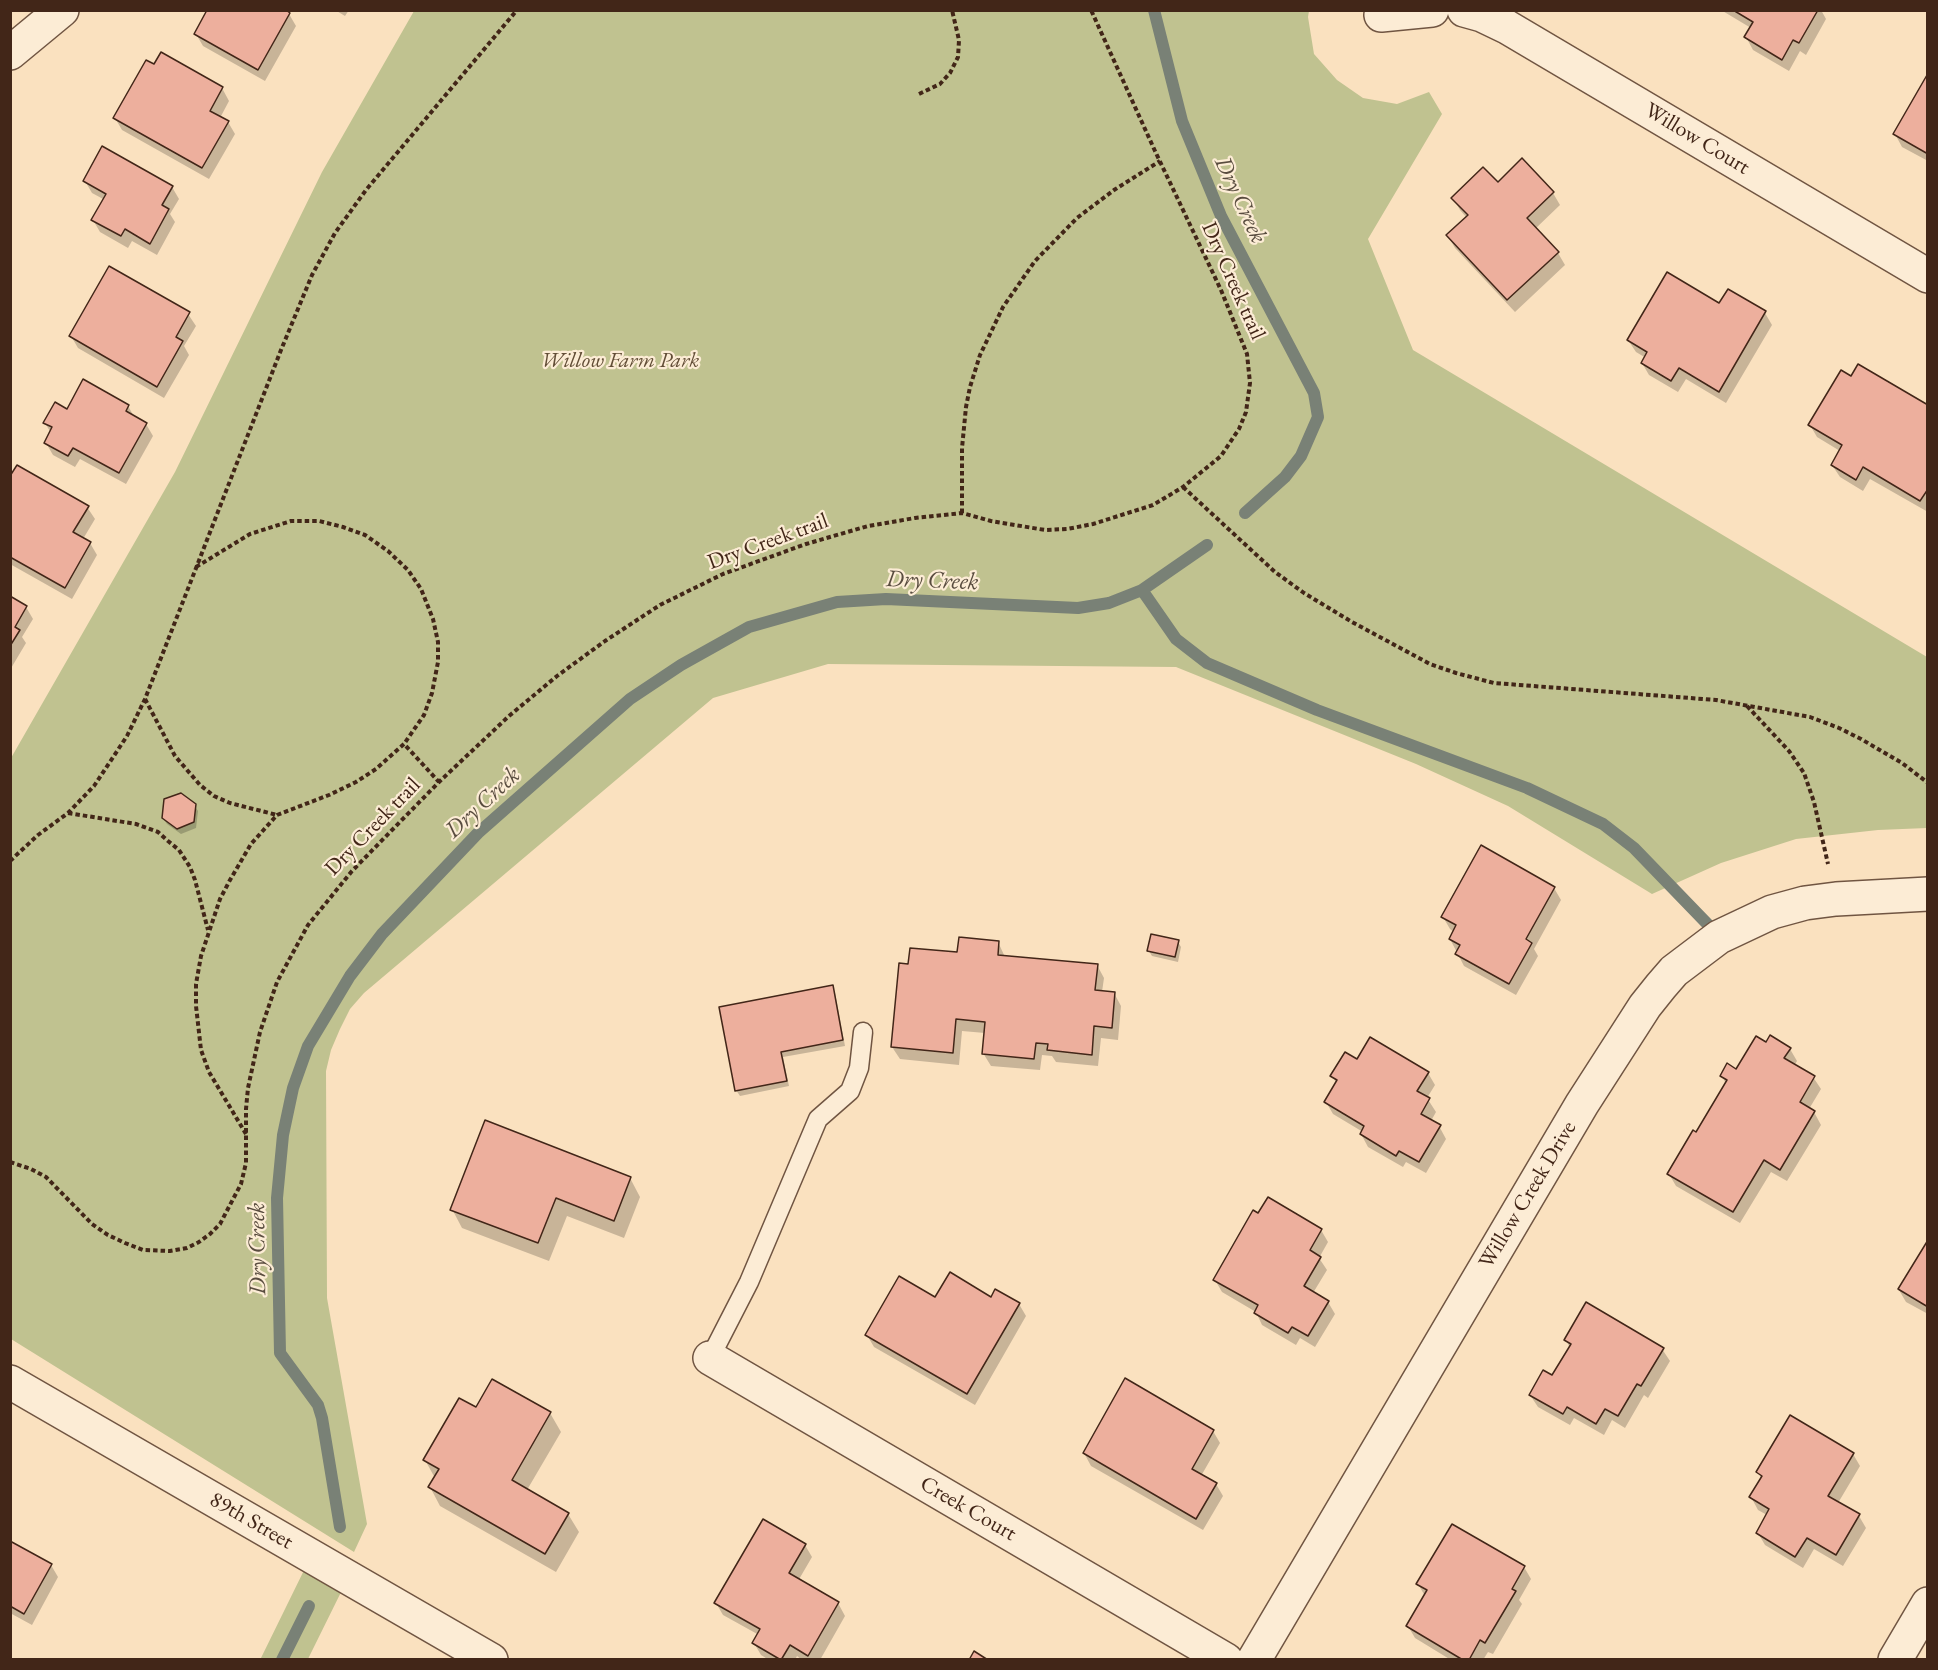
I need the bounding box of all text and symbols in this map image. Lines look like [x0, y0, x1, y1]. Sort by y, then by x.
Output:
street label: Willow Court [1640, 97, 1754, 181]
water label: Dry Creek [1207, 152, 1273, 248]
street label: Dry Creek trail [1195, 218, 1271, 344]
park label: Willow Farm Park [541, 348, 699, 374]
street label: Dry Creek trail [704, 508, 832, 576]
water label: Dry Creek [885, 565, 979, 597]
water label: Dry Creek [439, 761, 527, 845]
street label: Dry Creek trail [320, 772, 426, 882]
street label: Willow Creek Drive [1474, 1116, 1582, 1274]
water label: Dry Creek [243, 1202, 273, 1296]
street label: Creek Court [915, 1471, 1021, 1547]
street label: 89th Street [205, 1487, 297, 1555]

